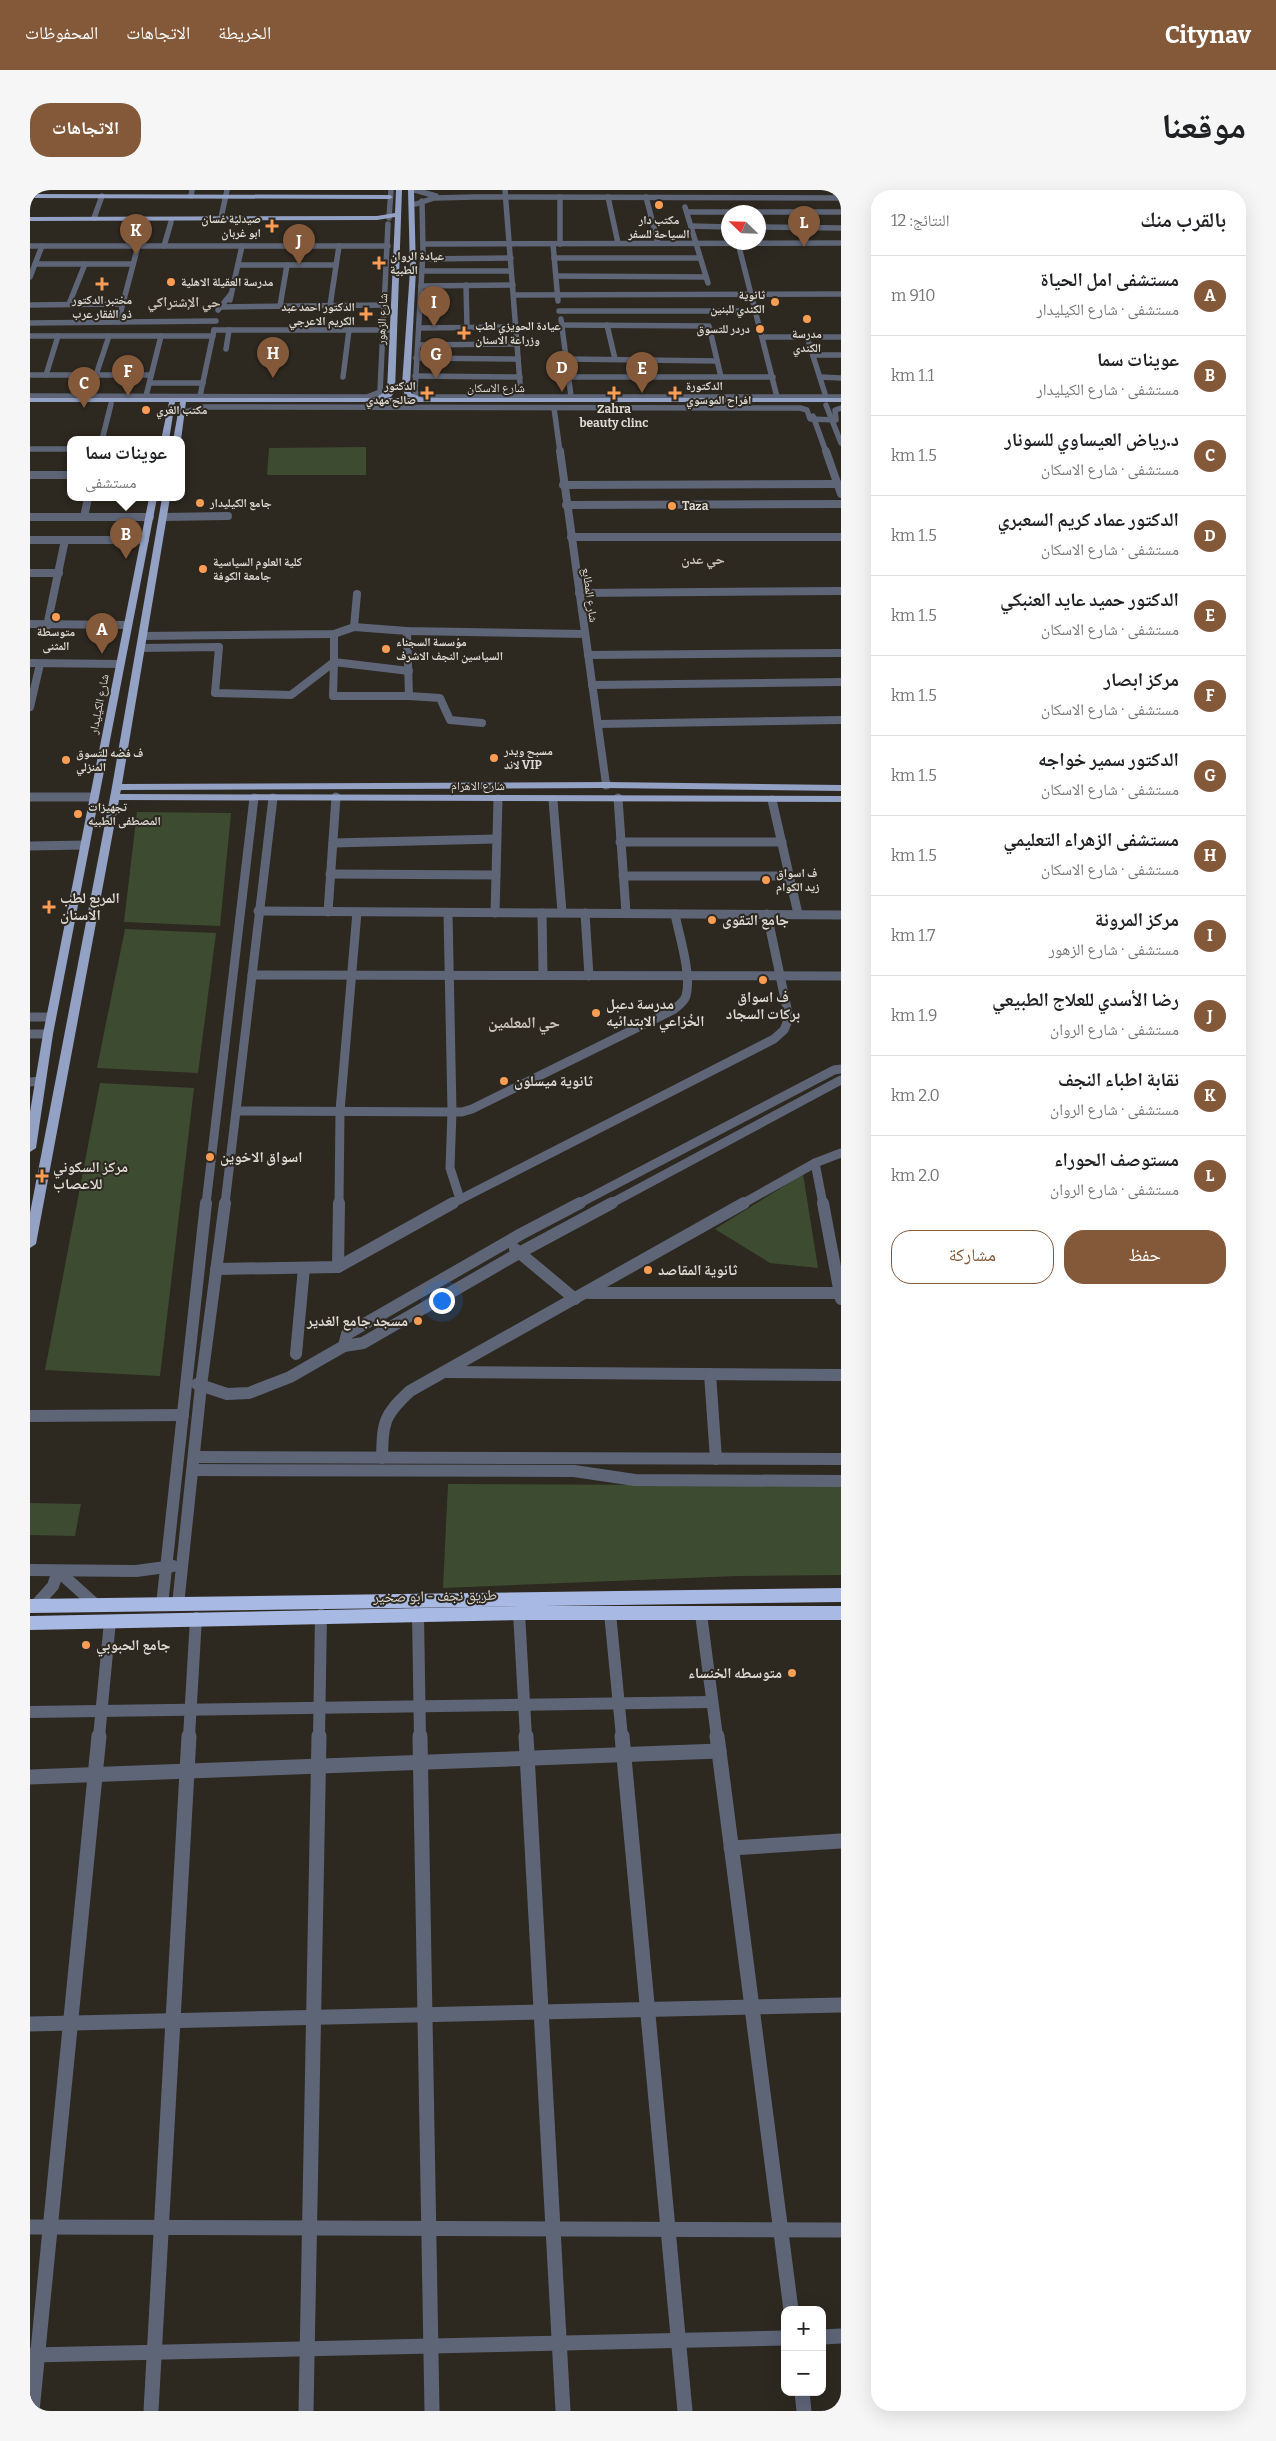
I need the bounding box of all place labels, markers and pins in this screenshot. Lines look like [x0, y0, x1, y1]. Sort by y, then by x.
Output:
marker: مكتب دار السياحة للسفر [653, 199, 665, 211]
pin: L [788, 206, 820, 247]
place label: صيدلية غسان ابو غربان [201, 212, 261, 241]
place label: مكتب دار السياحة للسفر [627, 213, 690, 241]
pin: K [120, 214, 152, 255]
marker: صيدلية غسان ابو غربان [265, 219, 279, 233]
pin: J [283, 224, 315, 265]
place label: عيادة الروان الطبية [390, 249, 444, 277]
marker: عيادة الروان الطبية [372, 256, 386, 270]
place label: مدرسة العقيلة الاهلية [181, 275, 274, 289]
marker: مدرسة العقيلة الاهلية [165, 276, 177, 288]
marker: مختبر الدكتور ذو الفقار عرب [95, 277, 109, 291]
pin: I [418, 286, 450, 327]
place label: ثانوية الكندي للبنين [710, 288, 766, 319]
place label: مختبر الدكتور ذو الفقار عرب [71, 293, 132, 321]
marker: ثانوية الكندي للبنين [769, 296, 781, 308]
place label: الدكتور احمد عبد الكريم الاعرجي [281, 300, 355, 331]
marker: الدكتور احمد عبد الكريم الاعرجي [359, 307, 373, 321]
marker: مدرسة الكندي [801, 313, 813, 325]
place label: عيادة الحويزي لطب وزراعة الاسنان [475, 319, 561, 348]
place label: دردر للتسوق [696, 322, 750, 337]
marker: دردر للتسوق [754, 323, 766, 335]
marker: عيادة الحويزي لطب وزراعة الاسنان [457, 326, 471, 340]
place label: مدرسة الكندي [792, 327, 822, 358]
pin: H [257, 337, 289, 378]
pin: G [420, 338, 452, 379]
pin: D [546, 351, 578, 392]
pin: E [626, 352, 658, 393]
pin: F [112, 355, 144, 396]
pin: C [68, 367, 100, 408]
place label: الدكتور صالح مهدي [366, 379, 416, 410]
place label: الدكتورة افراح الموسوي [686, 379, 751, 410]
marker: الدكتور صالح مهدي [420, 386, 434, 400]
marker: Zahra beauty clinc [607, 386, 621, 400]
marker: الدكتورة افراح الموسوي [668, 386, 682, 400]
place label: Zahra beauty clinc [579, 402, 649, 430]
place label: مكتب الغري [156, 403, 208, 420]
marker: مكتب الغري [140, 404, 152, 416]
place label: جامع الكيليدار [209, 496, 272, 511]
marker: جامع الكيليدار [194, 497, 206, 509]
place label: Taza [682, 499, 709, 513]
marker: Taza [666, 500, 678, 512]
pin: B [110, 518, 142, 559]
place label: كلية العلوم السياسية جامعة الكوفة [213, 555, 303, 583]
marker: كلية العلوم السياسية جامعة الكوفة [197, 563, 209, 575]
marker: متوسطة المثنى [50, 611, 62, 623]
pin: A [86, 613, 118, 654]
place label: متوسطة المثنى [37, 625, 75, 654]
place label: مؤسسة السجناء السياسين النجف الاشرف [396, 635, 503, 664]
marker: مؤسسة السجناء السياسين النجف الاشرف [380, 643, 392, 655]
place label: مسبح ويدر لاند VIP [503, 744, 553, 772]
place label: ف فضه للتسوق المنزلي [76, 746, 143, 777]
marker: مسبح ويدر لاند VIP [488, 752, 500, 764]
marker: ف فضه للتسوق المنزلي [60, 754, 72, 766]
place label: تجهيزات المصطفى الطبيه [88, 800, 161, 829]
marker: تجهيزات المصطفى الطبيه [72, 808, 84, 820]
place label: ف اسواق زيد الكوام [776, 866, 820, 895]
marker: ف اسواق زيد الكوام [760, 874, 772, 886]
place label: المربع لطب الاسنان [60, 889, 120, 924]
marker: المربع لطب الاسنان [42, 900, 56, 914]
place label: جامع التقوى [722, 911, 789, 930]
marker: جامع التقوى [706, 914, 718, 926]
marker: ف اسواق بركات السجاد [757, 974, 769, 986]
place label: ف اسواق بركات السجاد [726, 988, 800, 1023]
place label: مدرسة دعبل الخُزاعي الابتدائيه [606, 995, 704, 1033]
marker: مدرسة دعبل الخُزاعي الابتدائيه [590, 1007, 602, 1019]
place label: ثانوية ميسلون [514, 1072, 594, 1090]
marker: ثانوية ميسلون [498, 1075, 510, 1087]
place label: اسواق الاخوين [220, 1148, 302, 1166]
marker: اسواق الاخوين [204, 1151, 216, 1163]
place label: مركز السكوني للاعصاب [53, 1158, 128, 1193]
marker: مركز السكوني للاعصاب [35, 1169, 49, 1183]
place label: ثانوية المقاصد [658, 1261, 738, 1279]
marker: ثانوية المقاصد [642, 1264, 654, 1276]
place label: مسجد جامع الغدير [306, 1312, 408, 1331]
marker: مسجد جامع الغدير [412, 1315, 424, 1327]
place label: جامع الحبوبي [96, 1636, 171, 1657]
marker: جامع الحبوبي [80, 1639, 92, 1651]
place label: متوسطه الخنساء [688, 1664, 782, 1682]
marker: متوسطه الخنساء [786, 1667, 798, 1679]

